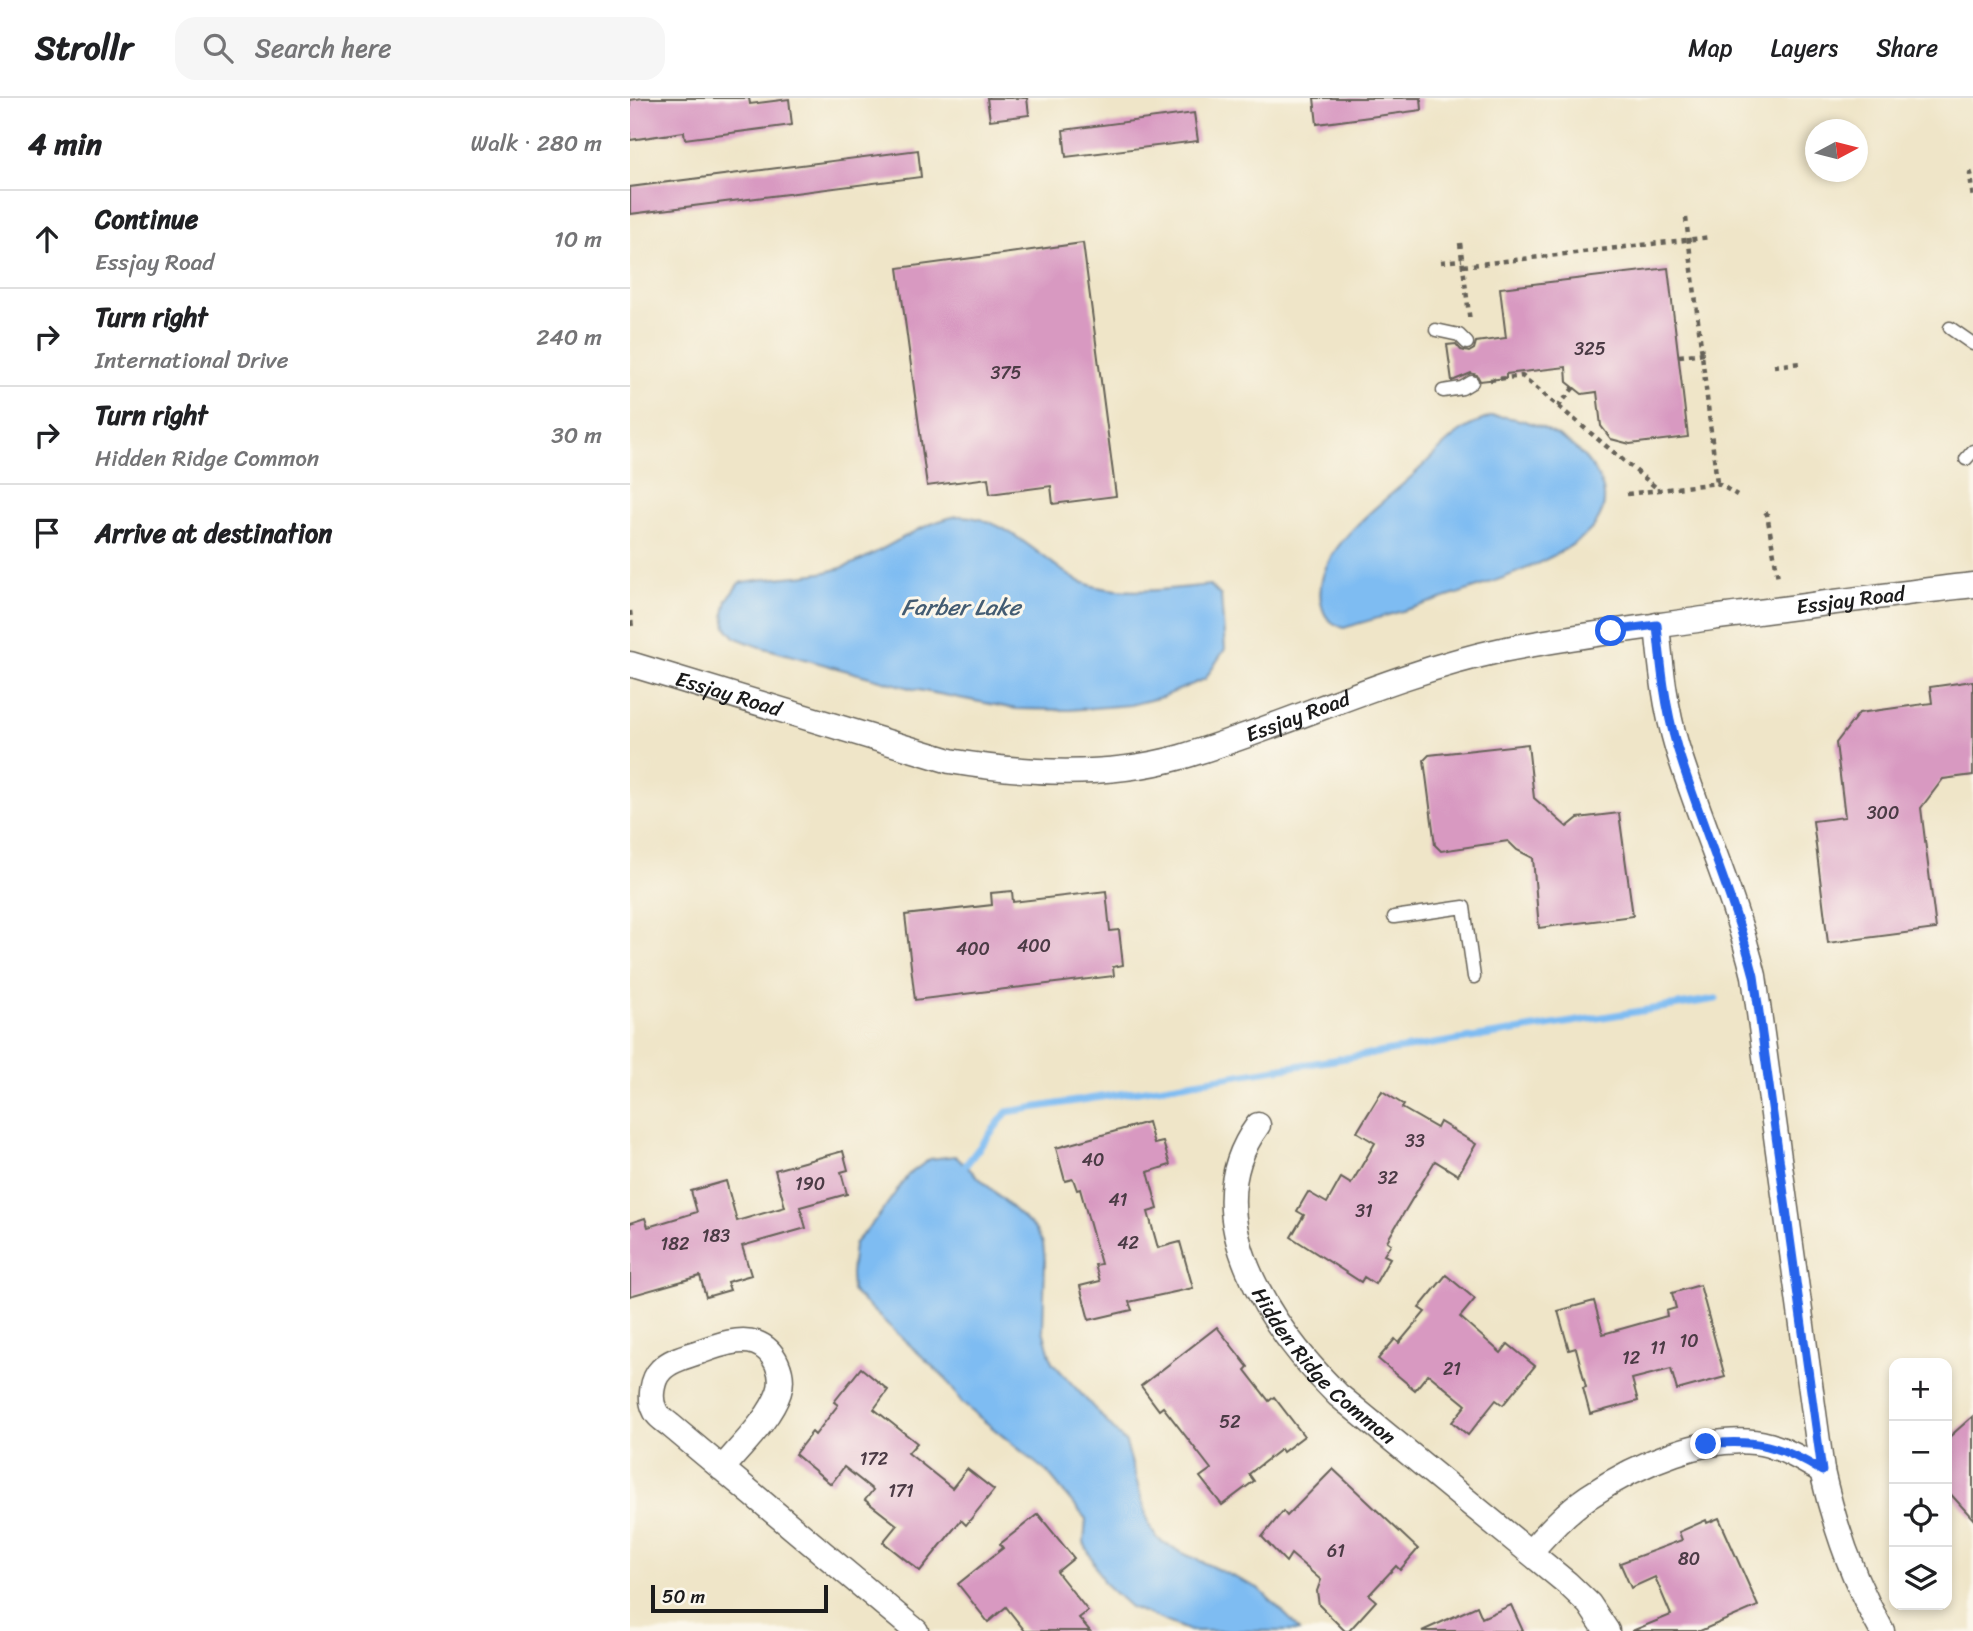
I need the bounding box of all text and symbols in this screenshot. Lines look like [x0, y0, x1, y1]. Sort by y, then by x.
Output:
search box [175, 17, 665, 80]
text: Strollr [35, 19, 133, 77]
text: Search here [255, 25, 392, 71]
text: Map [1688, 27, 1733, 69]
text: Layers [1771, 27, 1838, 69]
text: Share [1876, 27, 1938, 69]
icon: search [199, 29, 237, 67]
text: 4 min [28, 117, 102, 171]
north arrow [1805, 119, 1868, 182]
text: Walk · 280 m [471, 123, 602, 164]
text: Continue [95, 196, 198, 242]
text: 10 m [554, 219, 602, 260]
icon: ahead [28, 220, 66, 258]
text: Essjay Road [95, 242, 214, 283]
text: Turn right [95, 294, 208, 340]
text: 240 m [536, 317, 602, 358]
icon: right [28, 318, 66, 356]
house number: 325 [1574, 333, 1606, 365]
text: International Drive [95, 340, 288, 381]
house number: 375 [990, 357, 1022, 389]
text: Turn right [95, 392, 208, 438]
text: 30 m [551, 415, 602, 456]
icon: right [28, 416, 66, 454]
text: Hidden Ridge Common [95, 438, 319, 479]
text: Arrive at destination [95, 510, 332, 556]
icon: arrive [28, 514, 66, 552]
street label: Essjay Road [1794, 574, 1909, 626]
water label: Farber Lake [901, 587, 1023, 628]
route start [1595, 615, 1626, 646]
street label: Essjay Road [671, 660, 788, 728]
street label: Essjay Road [1240, 679, 1357, 753]
house number: 300 [1867, 797, 1899, 829]
house number: 400 [1017, 930, 1051, 962]
house number: 400 [956, 933, 990, 965]
house number: 33 [1405, 1125, 1425, 1157]
house number: 40 [1082, 1144, 1104, 1176]
house number: 32 [1378, 1162, 1398, 1194]
house number: 190 [795, 1168, 825, 1200]
house number: 41 [1109, 1184, 1128, 1216]
house number: 31 [1355, 1195, 1373, 1227]
house number: 183 [702, 1220, 730, 1252]
house number: 42 [1117, 1227, 1139, 1259]
house number: 182 [661, 1228, 689, 1260]
street label: Hidden Ridge Common [1241, 1280, 1405, 1455]
house number: 10 [1679, 1325, 1699, 1357]
house number: 11 [1650, 1332, 1666, 1364]
house number: 12 [1622, 1342, 1640, 1374]
house number: 21 [1443, 1353, 1461, 1385]
map controls [1889, 1358, 1952, 1610]
button: + [1889, 1358, 1952, 1421]
house number: 52 [1219, 1406, 1241, 1438]
button: − [1889, 1421, 1952, 1484]
route end [1690, 1428, 1721, 1459]
house number: 172 [860, 1443, 888, 1475]
house number: 171 [888, 1475, 914, 1507]
button: locate [1889, 1484, 1952, 1547]
house number: 61 [1327, 1535, 1345, 1567]
house number: 80 [1678, 1543, 1700, 1575]
button: layers [1889, 1547, 1952, 1610]
text: 50 m [662, 1580, 705, 1613]
scale bar [651, 1582, 828, 1614]

